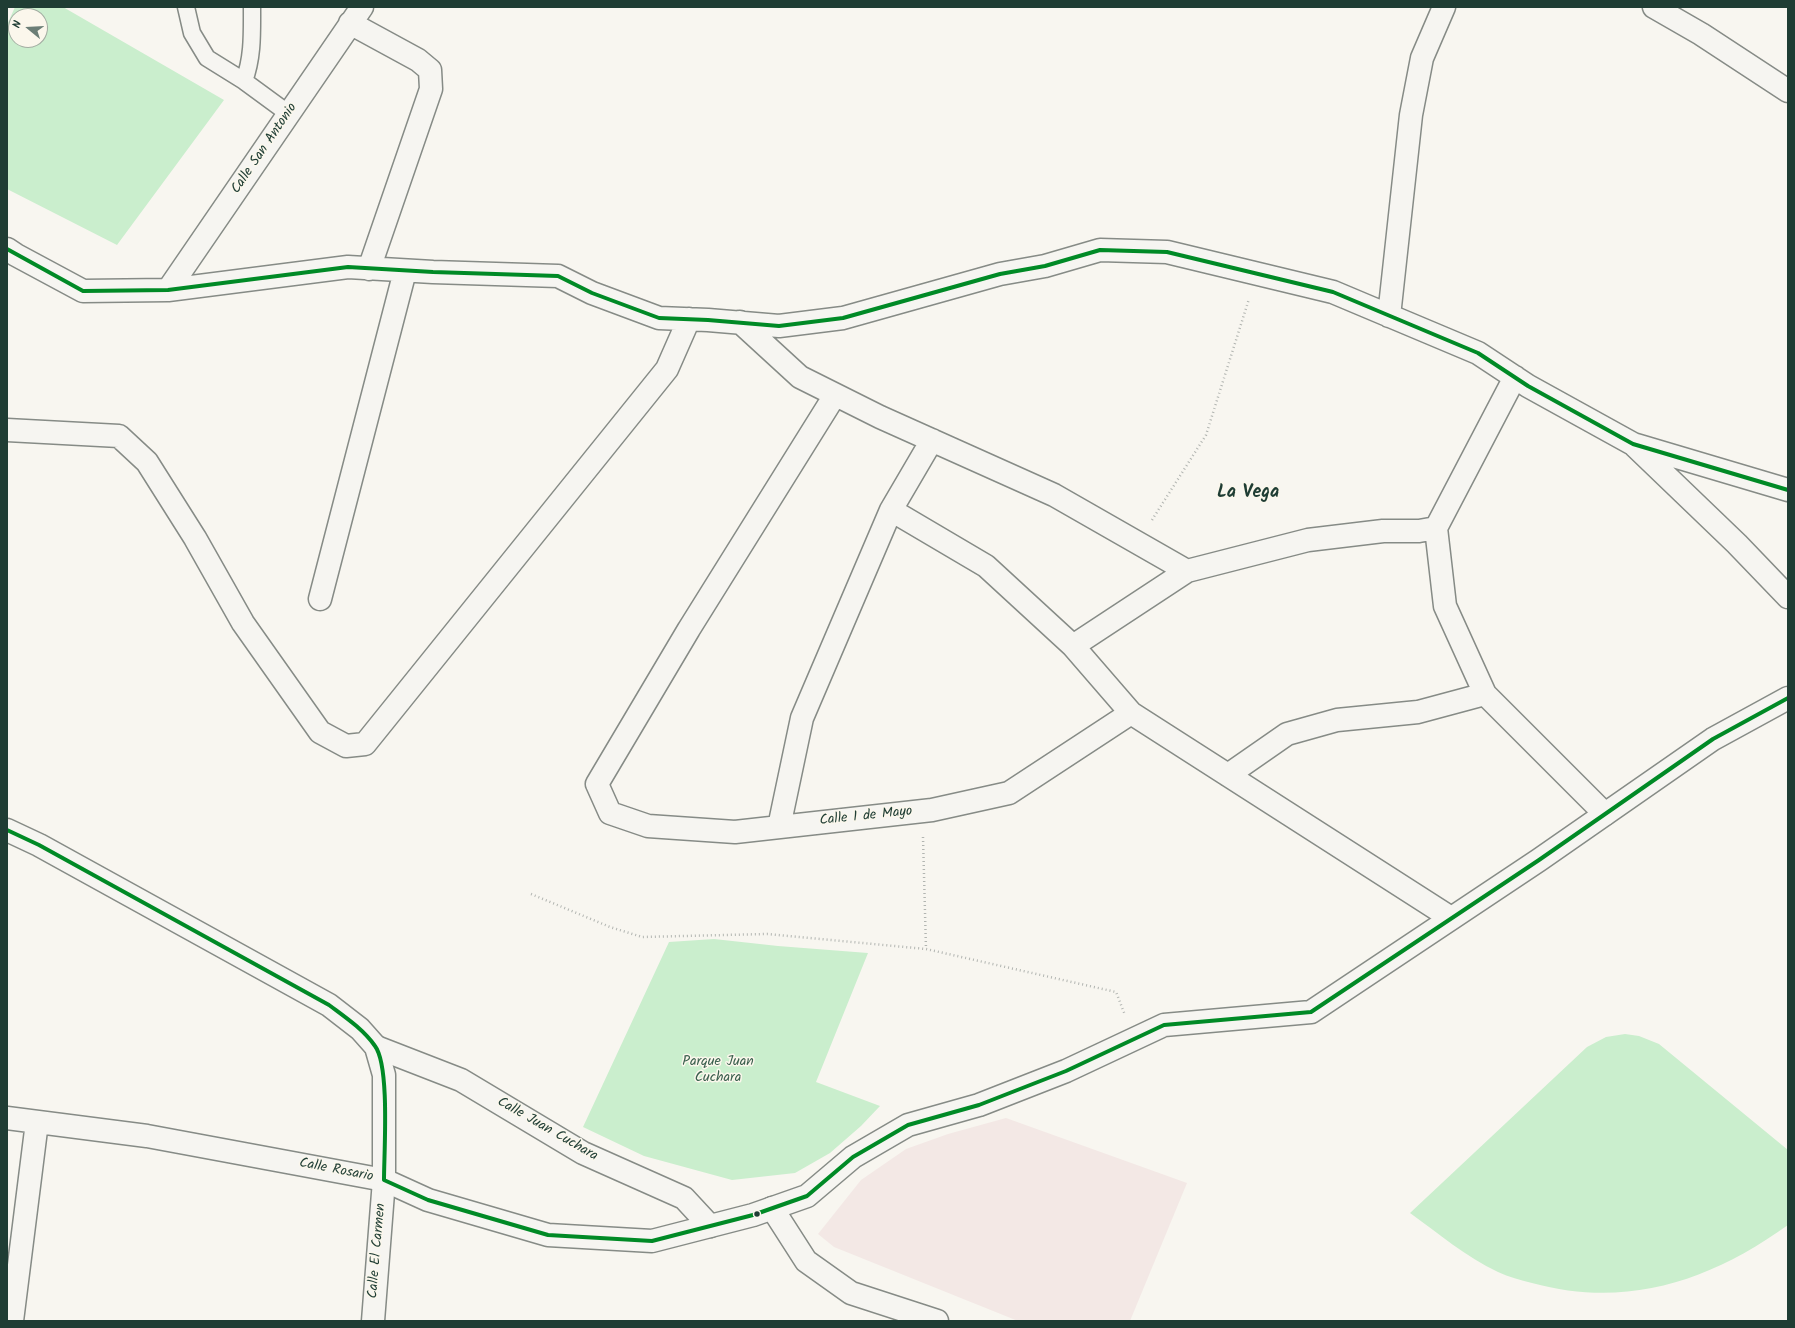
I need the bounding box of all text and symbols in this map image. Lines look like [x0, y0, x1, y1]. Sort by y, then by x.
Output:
north arrow [8, 8, 48, 48]
text: N [8, 19, 27, 31]
street label: Calle San Antonio [228, 100, 302, 198]
district label: La Vega [1217, 483, 1279, 505]
street label: Calle 1 de Mayo [819, 804, 913, 830]
park label: Parque Juan Cuchara [682, 1055, 754, 1088]
street label: Calle Juan Cuchara [494, 1094, 600, 1166]
street label: Calle Rosario [298, 1156, 374, 1186]
street label: Calle El Carmen [365, 1203, 391, 1299]
unlabelled marker [752, 1209, 762, 1219]

